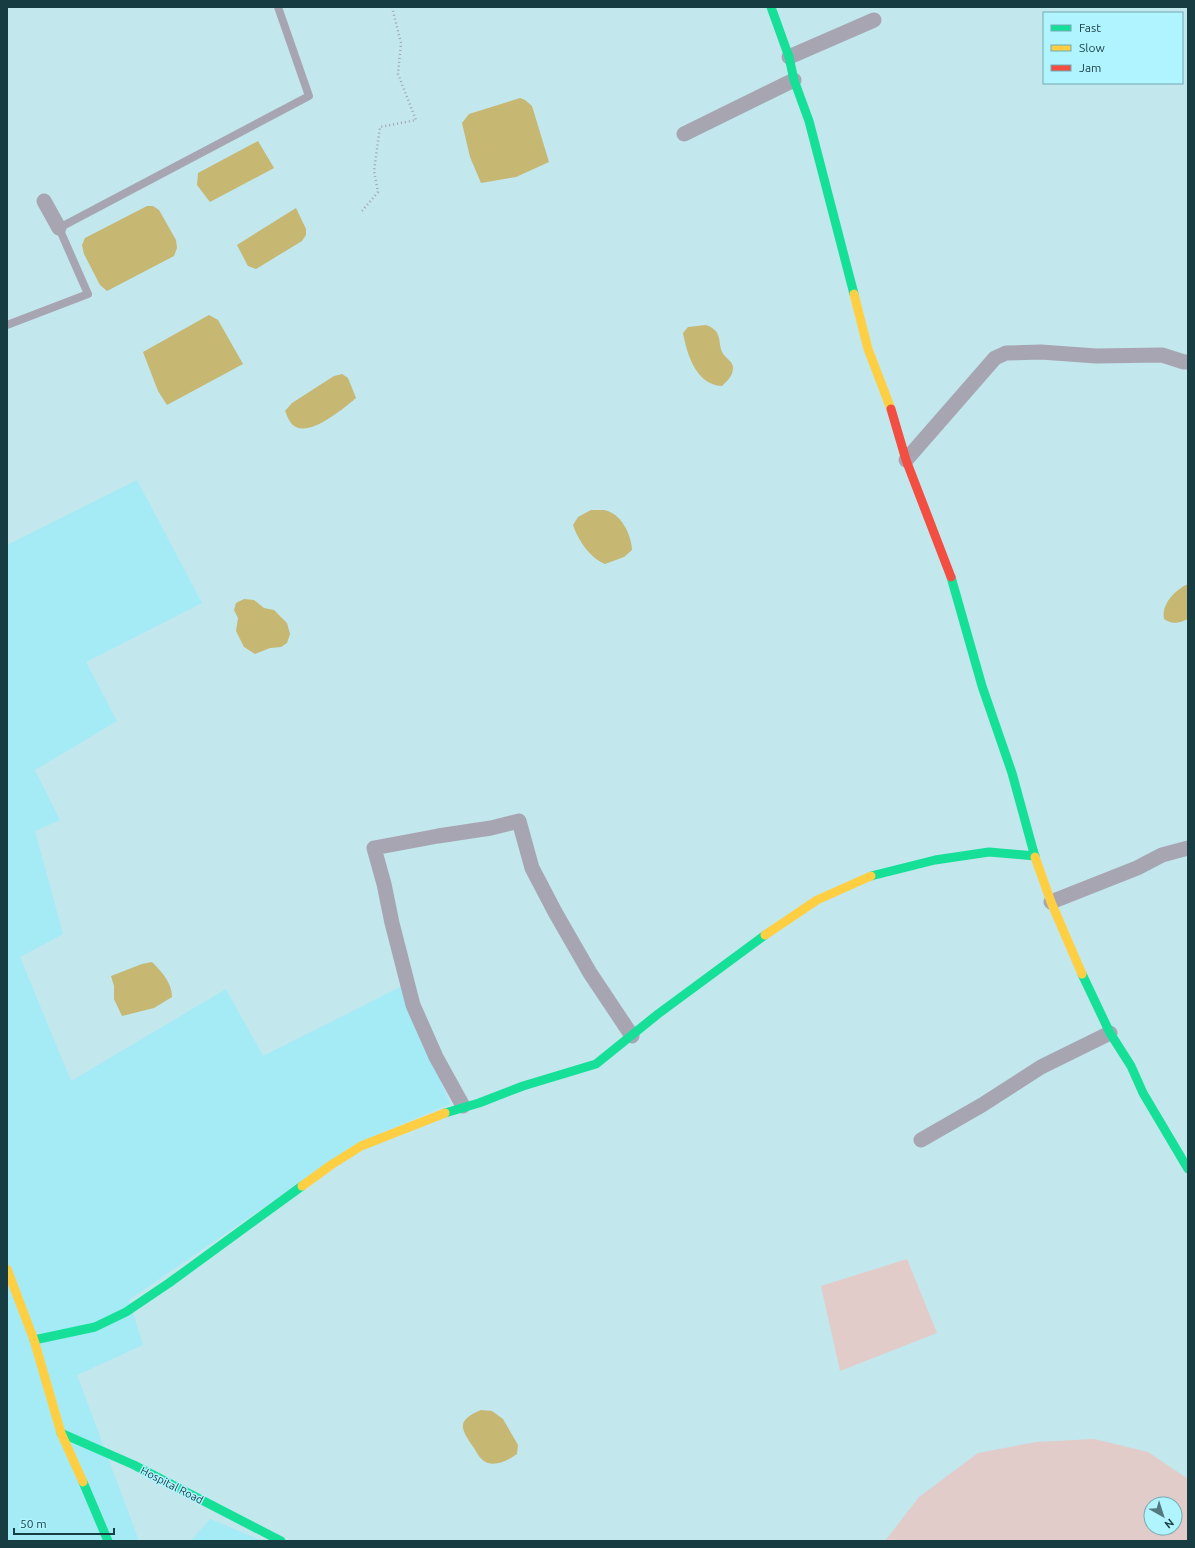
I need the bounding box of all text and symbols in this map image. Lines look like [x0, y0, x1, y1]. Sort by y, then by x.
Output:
legend [1043, 12, 1183, 84]
text: Fast [1079, 21, 1101, 34]
text: Slow [1079, 41, 1105, 54]
text: Jam [1079, 61, 1101, 74]
street label: Hospital Road [139, 1464, 205, 1506]
north arrow [1143, 1496, 1183, 1536]
scale bar [14, 1510, 114, 1536]
text: 50 m [20, 1517, 47, 1530]
text: N [1162, 1517, 1176, 1531]

